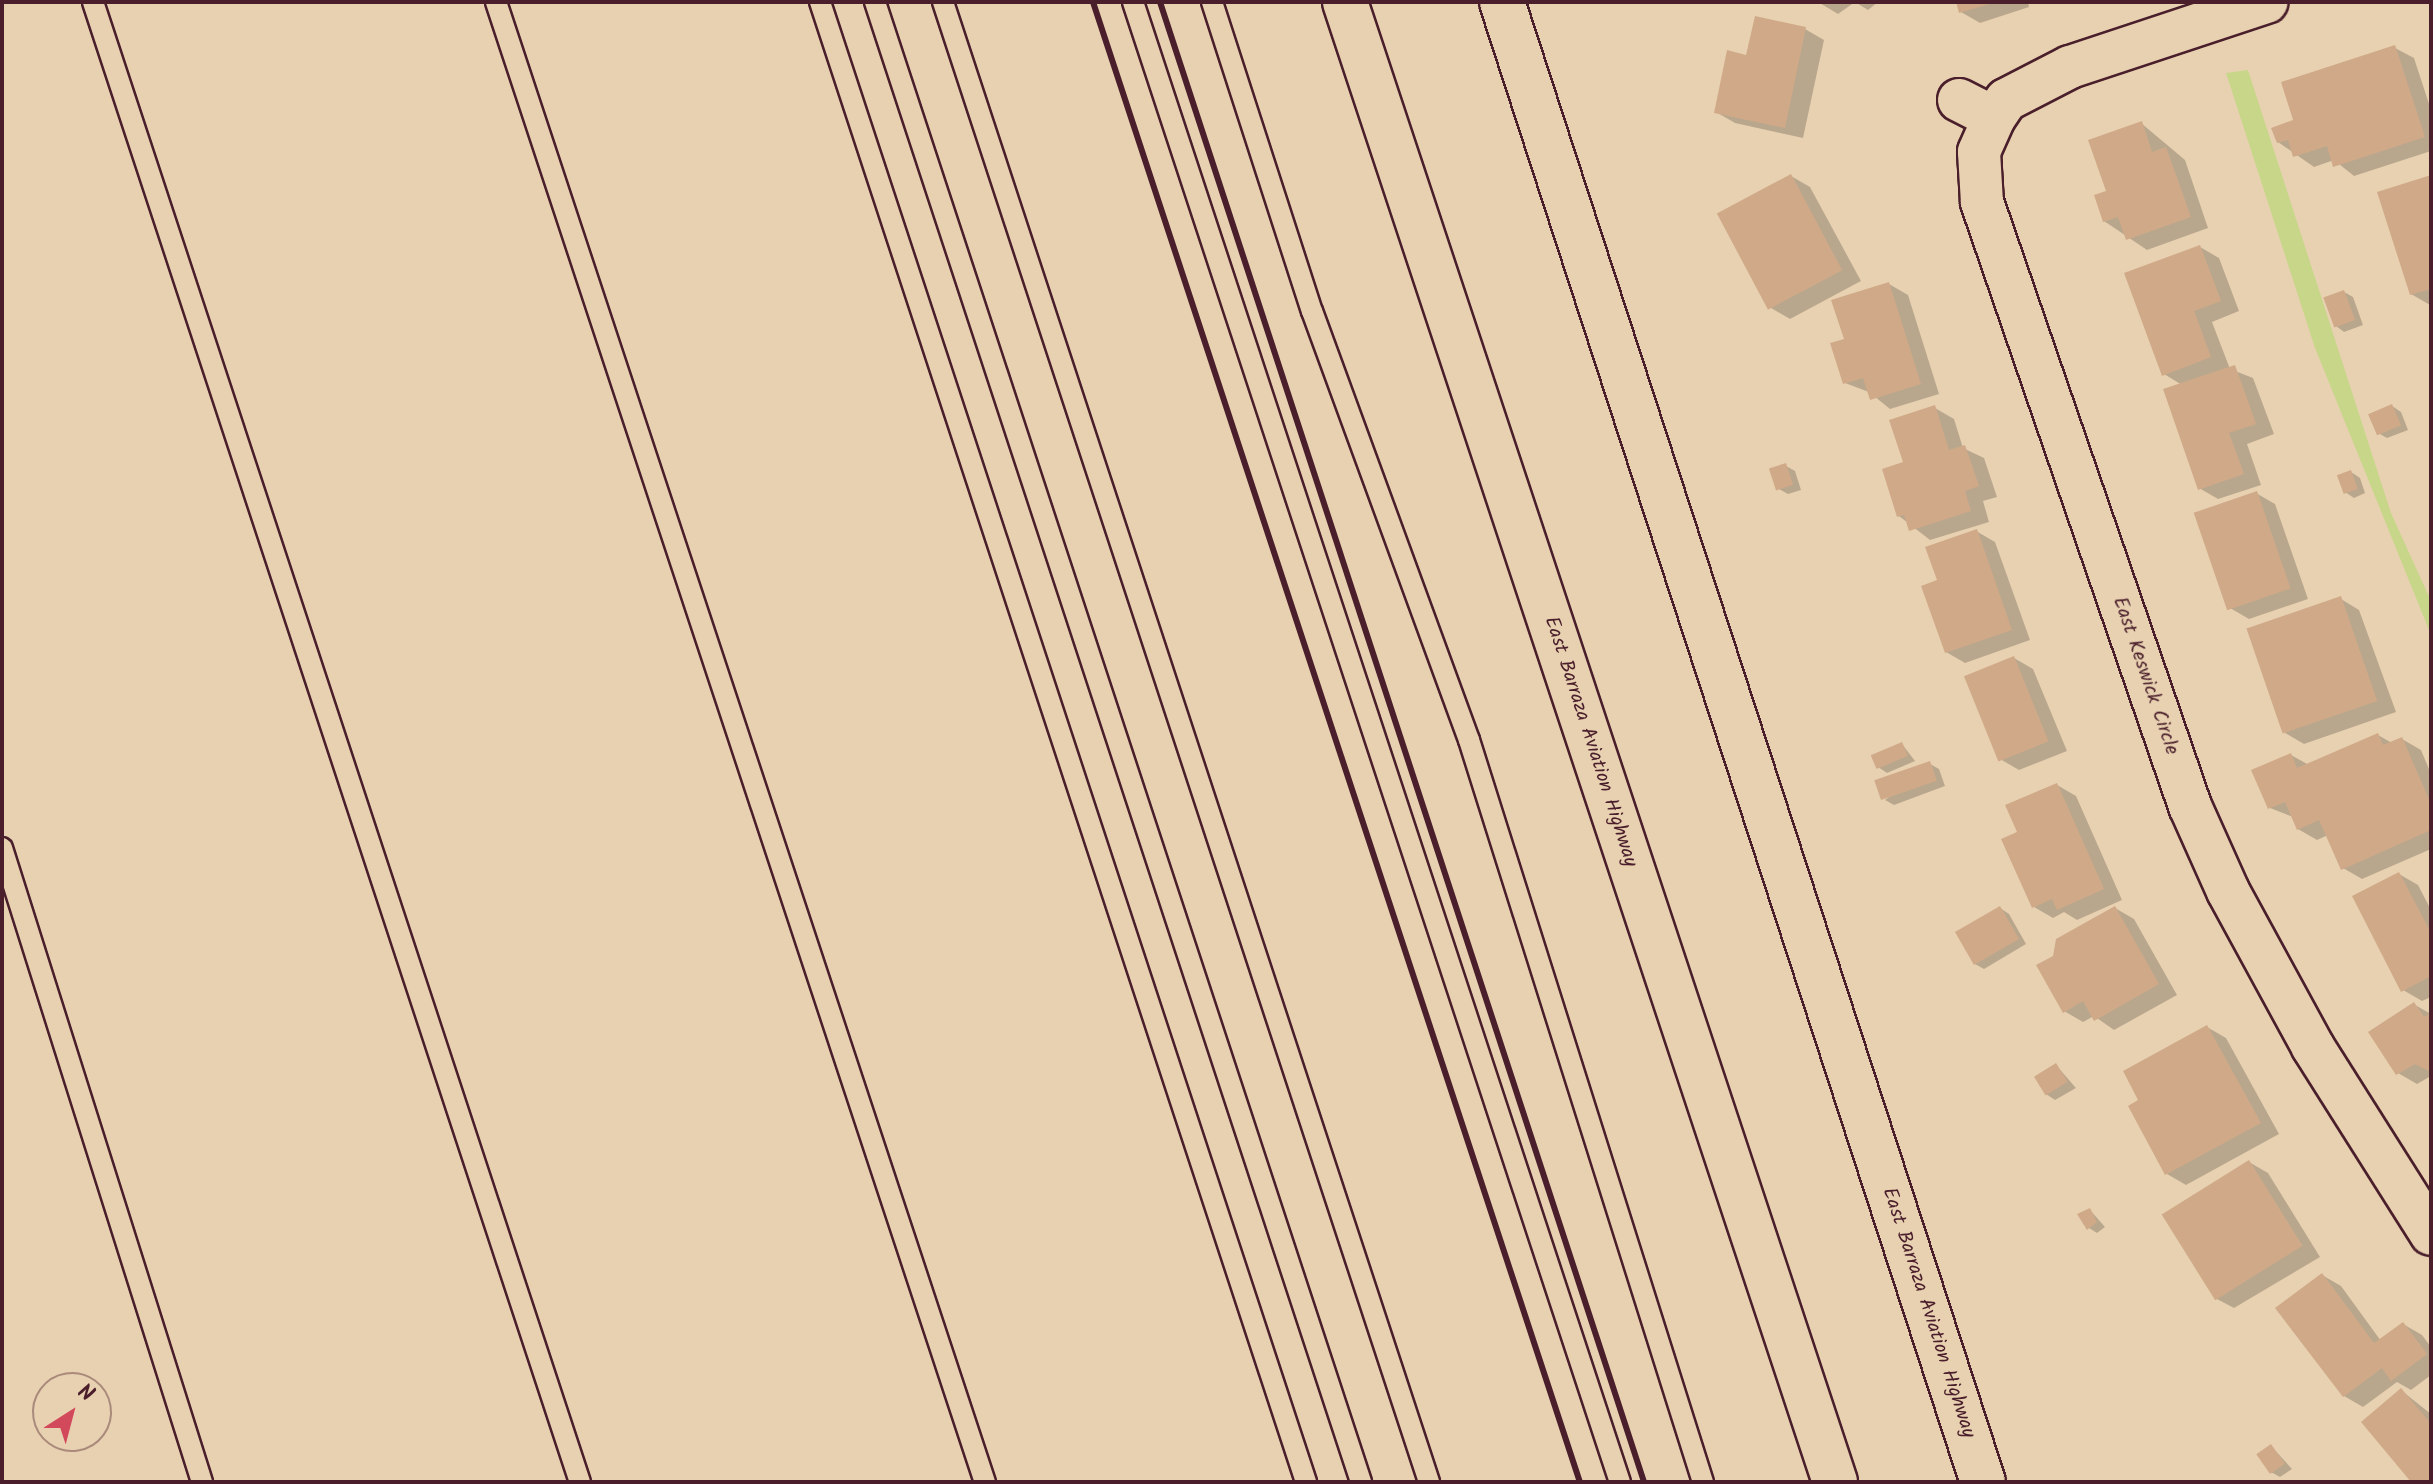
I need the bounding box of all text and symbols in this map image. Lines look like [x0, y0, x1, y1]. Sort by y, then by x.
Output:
street label: East Keswick Circle [2107, 594, 2183, 758]
street label: East Barraza Aviation Highway [1538, 614, 1642, 870]
street label: East Barraza Aviation Highway [1876, 1185, 1980, 1441]
north arrow [32, 1372, 112, 1452]
text: N [69, 1376, 101, 1412]

